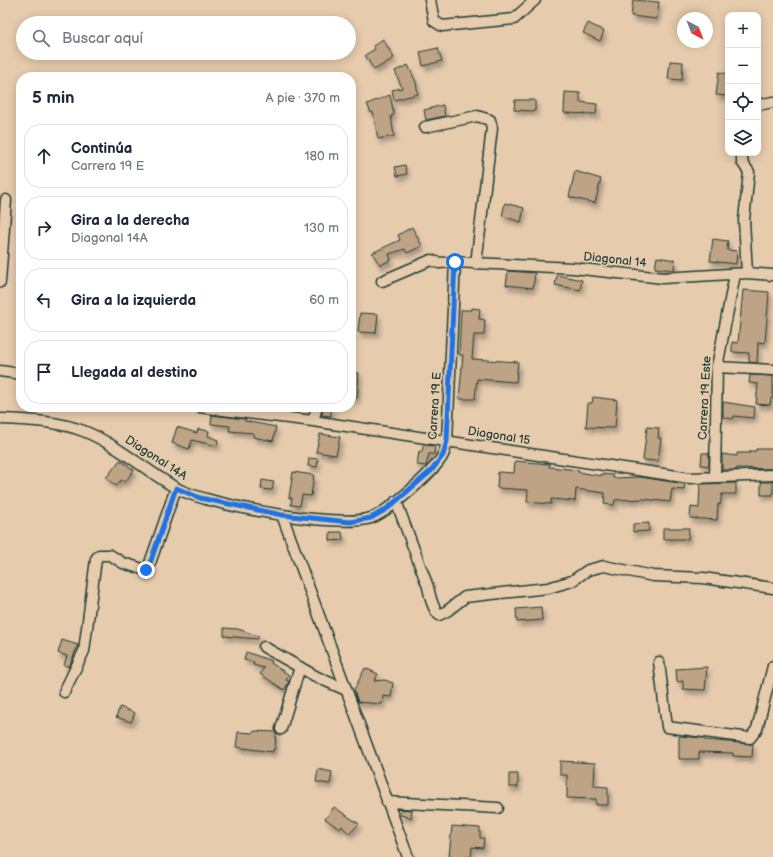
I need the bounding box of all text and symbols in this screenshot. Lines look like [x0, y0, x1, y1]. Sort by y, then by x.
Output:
north arrow [677, 12, 713, 48]
map controls [725, 12, 761, 156]
button: + [725, 12, 761, 48]
search box [16, 16, 356, 60]
icon: search [30, 27, 52, 49]
text: Buscar aquí [62, 29, 143, 48]
button: − [725, 48, 761, 84]
button: locate [725, 84, 761, 120]
text: 5 min [32, 88, 75, 108]
text: A pie · 370 m [265, 90, 340, 106]
button: layers [725, 120, 761, 156]
text: Continúa [71, 139, 132, 158]
icon: ahead [33, 145, 55, 167]
text: 180 m [304, 148, 339, 164]
text: Carrera 19 E [71, 158, 144, 174]
text: Gira a la derecha [71, 211, 190, 230]
icon: right [33, 217, 55, 239]
text: 130 m [304, 220, 339, 236]
text: Diagonal 14A [71, 230, 148, 246]
street label: Diagonal 14 [583, 249, 648, 271]
route start [446, 253, 464, 271]
icon: left [33, 289, 55, 311]
text: Gira a la izquierda [71, 291, 196, 310]
text: 60 m [309, 292, 339, 308]
street label: Carrera 19 Este [695, 356, 715, 440]
icon: arrive [33, 361, 55, 383]
text: Llegada al destino [71, 363, 197, 382]
street label: Carrera 19 E [425, 372, 445, 440]
street label: Diagonal 15 [467, 424, 531, 448]
street label: Diagonal 14A [122, 432, 190, 484]
route end [137, 561, 155, 579]

